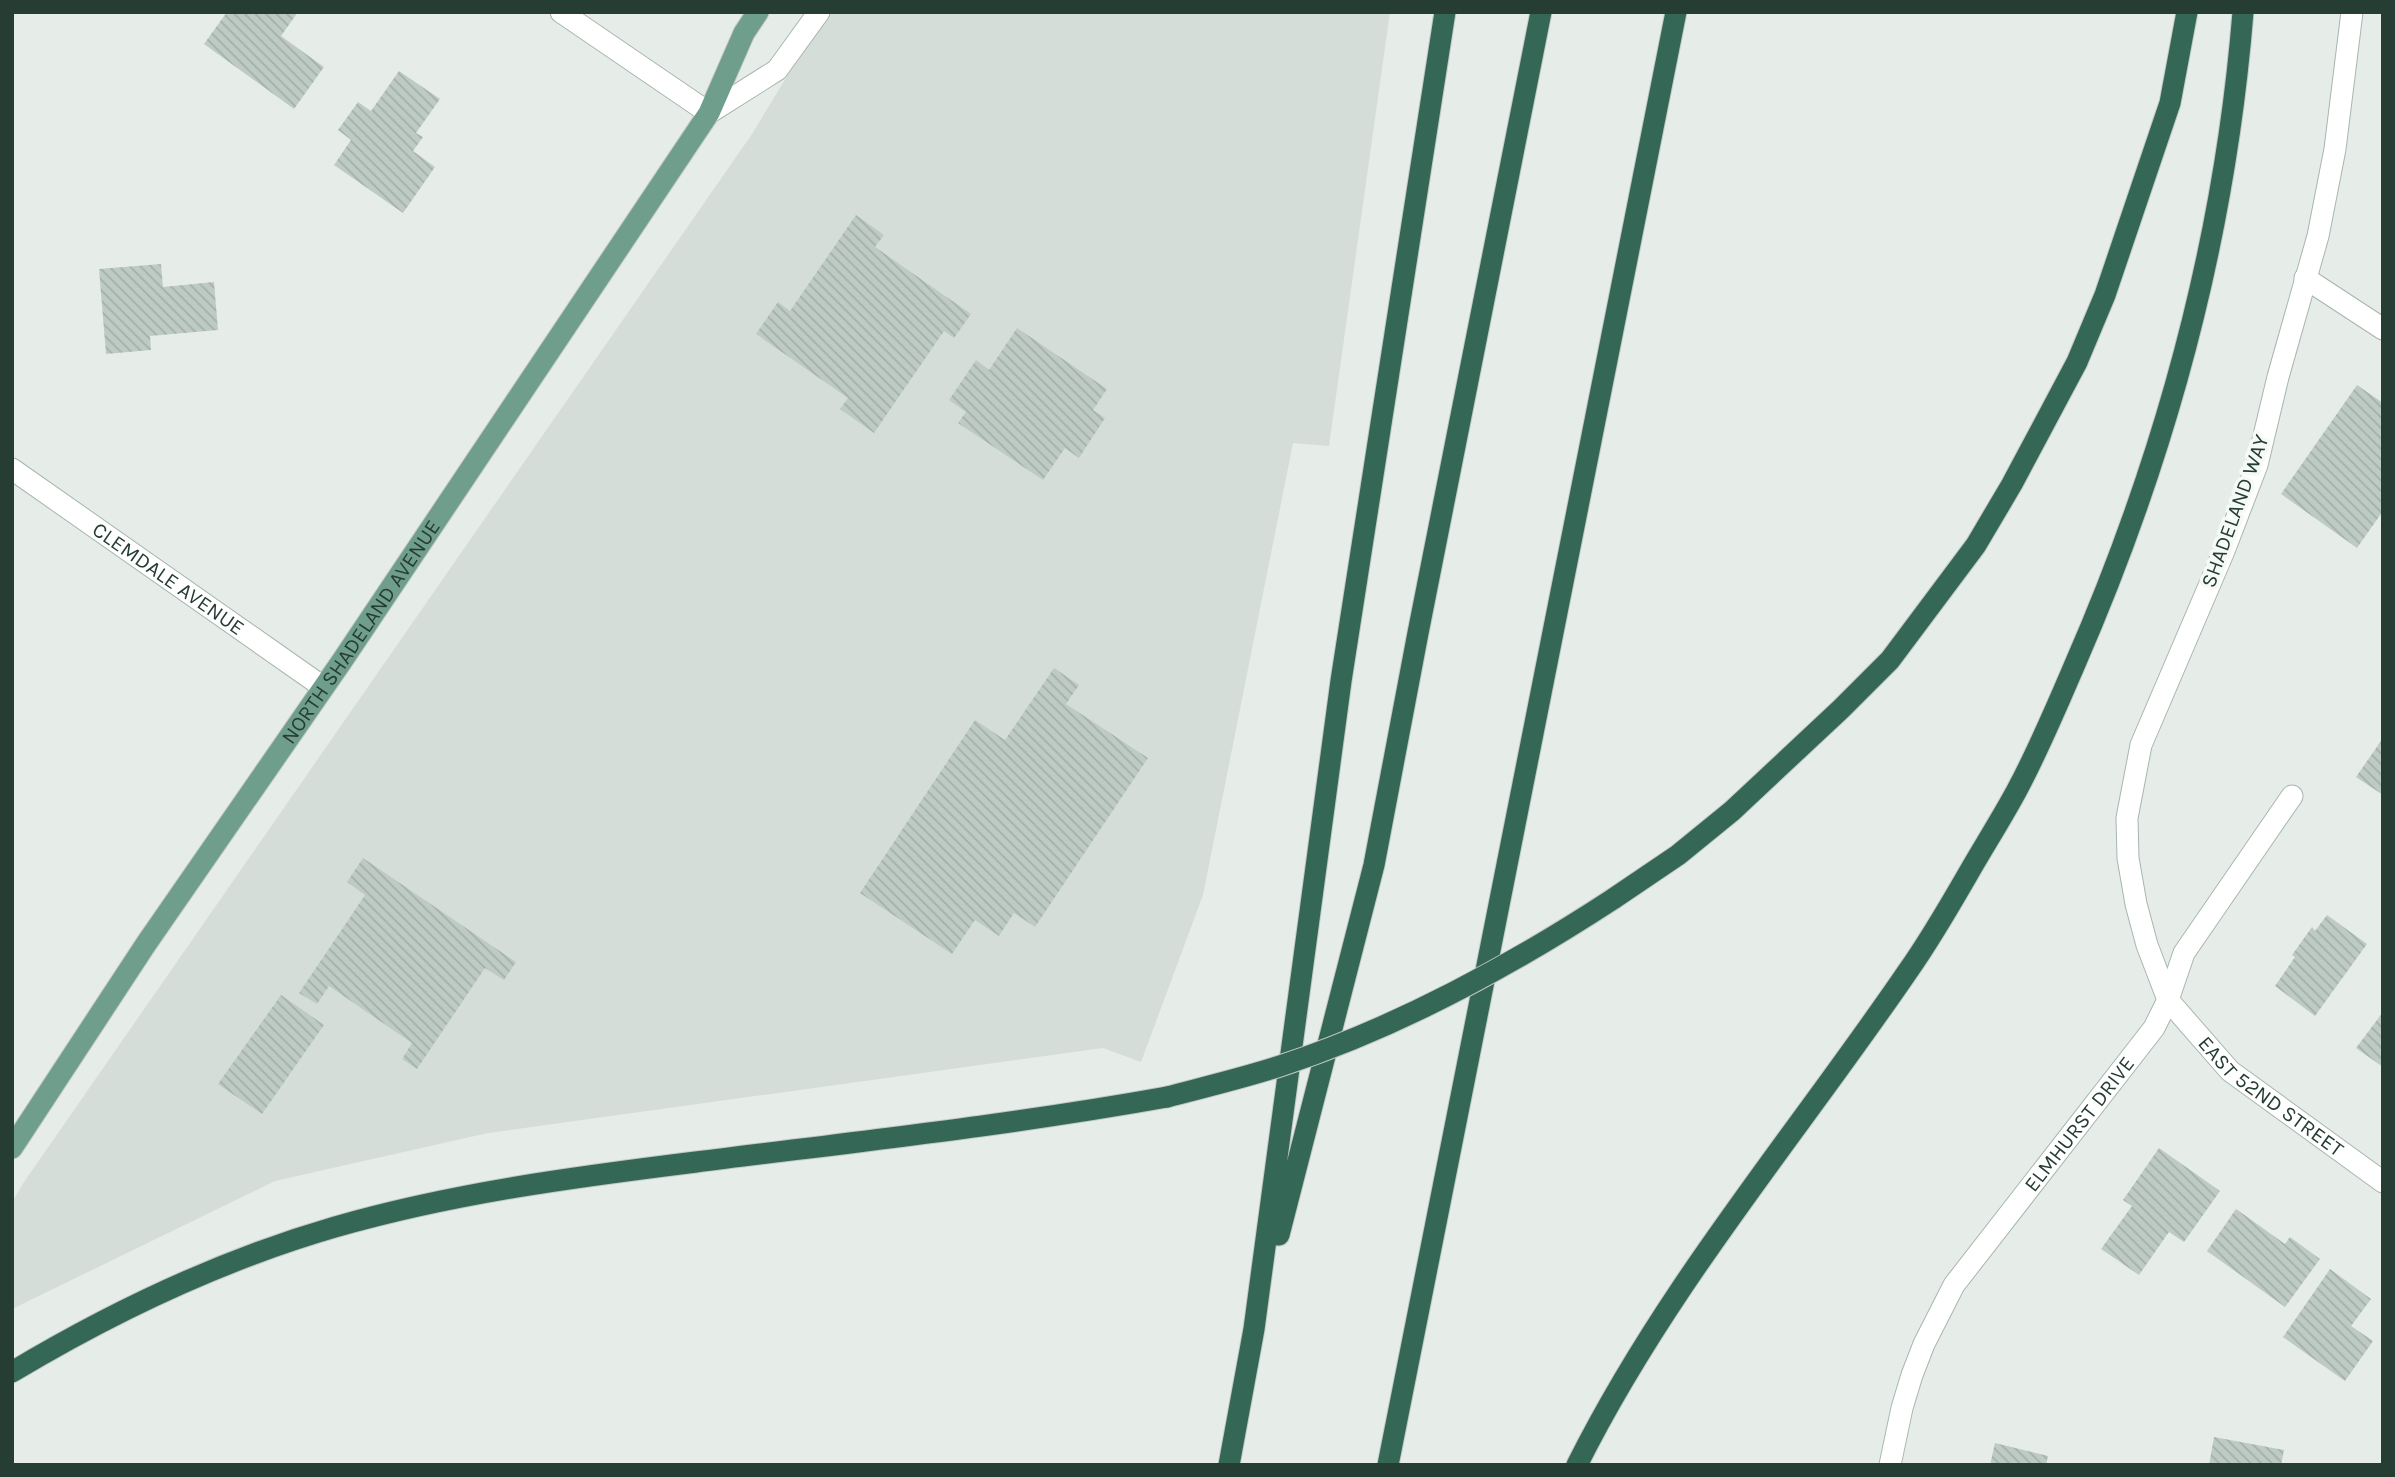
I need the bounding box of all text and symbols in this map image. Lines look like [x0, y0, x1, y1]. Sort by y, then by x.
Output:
street label: SHADELAND WAY [2196, 431, 2274, 591]
street label: NORTH SHADELAND AVENUE [276, 515, 445, 748]
street label: CLEMDALE AVENUE [88, 517, 249, 640]
street label: EAST 52ND STREET [2193, 1031, 2349, 1162]
street label: ELMHURST DRIVE [2019, 1052, 2139, 1196]

